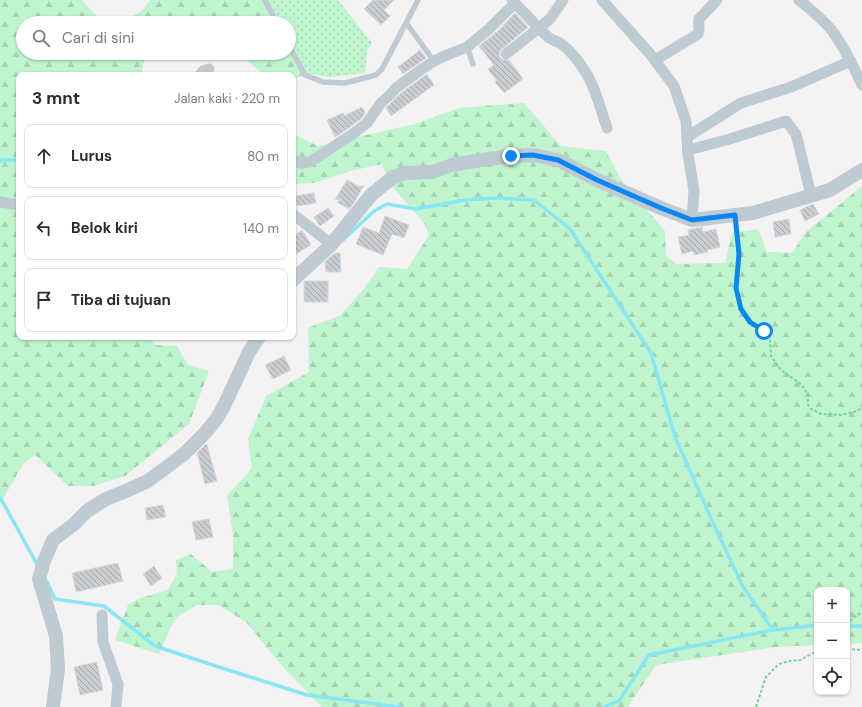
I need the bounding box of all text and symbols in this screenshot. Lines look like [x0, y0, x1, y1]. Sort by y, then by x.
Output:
search box [16, 16, 296, 60]
icon: search [30, 27, 52, 49]
text: Cari di sini [62, 28, 134, 48]
text: 3 mnt [32, 87, 80, 109]
text: Jalan kaki · 220 m [174, 90, 280, 107]
icon: ahead [33, 145, 55, 167]
text: Lurus [71, 146, 112, 166]
route end [502, 147, 520, 165]
text: 80 m [247, 148, 279, 165]
icon: left [33, 217, 55, 239]
text: Belok kiri [71, 218, 138, 238]
text: 140 m [243, 220, 279, 237]
icon: arrive [33, 289, 55, 311]
text: Tiba di tujuan [71, 290, 171, 310]
route start [755, 322, 773, 340]
map controls [814, 587, 850, 695]
button: + [814, 587, 850, 623]
button: − [814, 623, 850, 659]
button: locate [814, 659, 850, 695]

